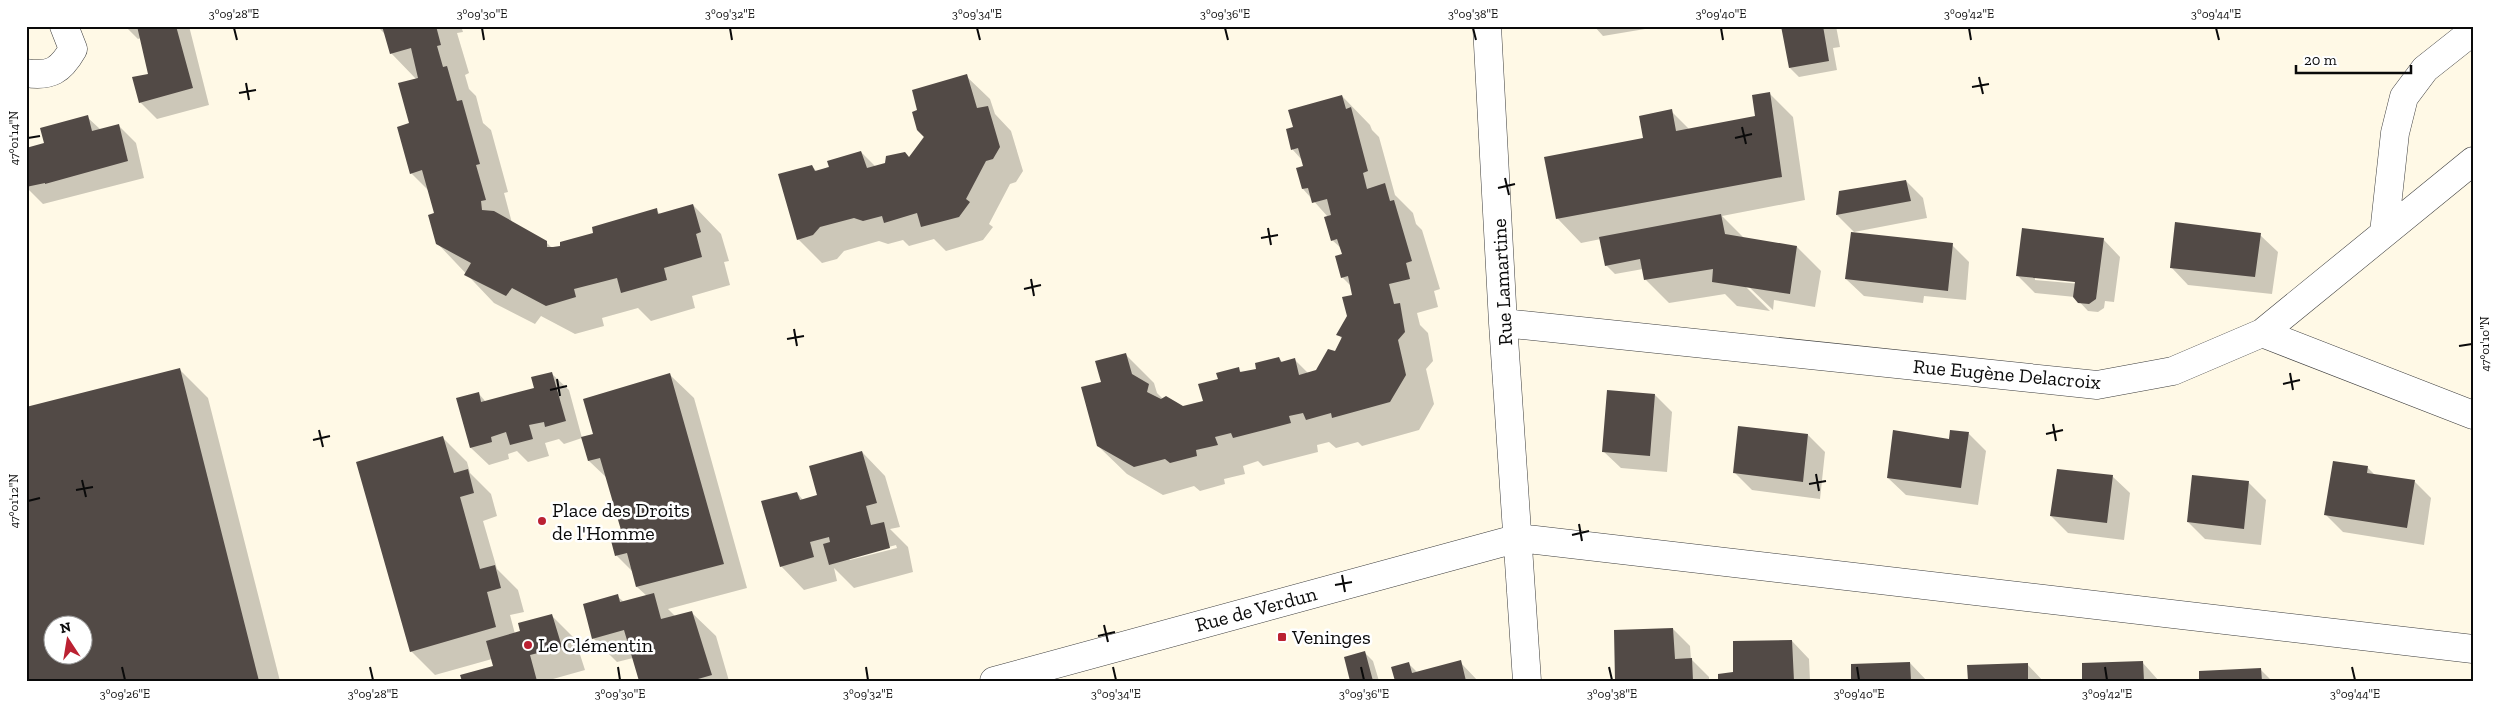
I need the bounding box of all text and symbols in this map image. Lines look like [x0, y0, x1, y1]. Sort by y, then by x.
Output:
text: 3°09'28"E [209, 7, 259, 21]
text: 3°09'30"E [457, 7, 507, 21]
text: 3°09'32"E [705, 7, 755, 21]
text: 3°09'34"E [952, 7, 1002, 21]
text: 3°09'36"E [1200, 7, 1250, 21]
text: 3°09'38"E [1448, 7, 1498, 21]
text: 3°09'40"E [1696, 7, 1746, 21]
text: 3°09'42"E [1944, 7, 1994, 21]
text: 3°09'44"E [2191, 7, 2241, 21]
scale bar [2296, 42, 2412, 74]
text: 20 m [2304, 51, 2337, 69]
text: 47°01'14"N [7, 111, 21, 165]
street label: Rue Lamartine [1487, 218, 1517, 346]
text: 47°01'10"N [2478, 316, 2492, 372]
street label: Rue Eugène Delacroix [1912, 354, 2102, 394]
text: 47°01'12"N [7, 474, 21, 528]
place label: Place des Droits de l'Homme [552, 498, 690, 545]
marker: Place des Droits de l'Homme [536, 515, 548, 527]
street label: Rue de Verdun [1193, 581, 1320, 637]
north arrow [42, 614, 92, 664]
text: N [58, 618, 73, 637]
place label: Veninges [1291, 625, 1371, 649]
marker: Veninges [1276, 631, 1288, 643]
place label: Le Clémentin [538, 633, 654, 657]
marker: Le Clémentin [522, 639, 534, 651]
text: 3°09'26"E [100, 687, 150, 701]
text: 3°09'28"E [348, 687, 398, 701]
text: 3°09'30"E [595, 687, 645, 701]
text: 3°09'32"E [843, 687, 893, 701]
text: 3°09'34"E [1091, 687, 1141, 701]
text: 3°09'36"E [1339, 687, 1389, 701]
text: 3°09'38"E [1587, 687, 1637, 701]
text: 3°09'40"E [1834, 687, 1884, 701]
text: 3°09'42"E [2082, 687, 2132, 701]
text: 3°09'44"E [2330, 687, 2380, 701]

